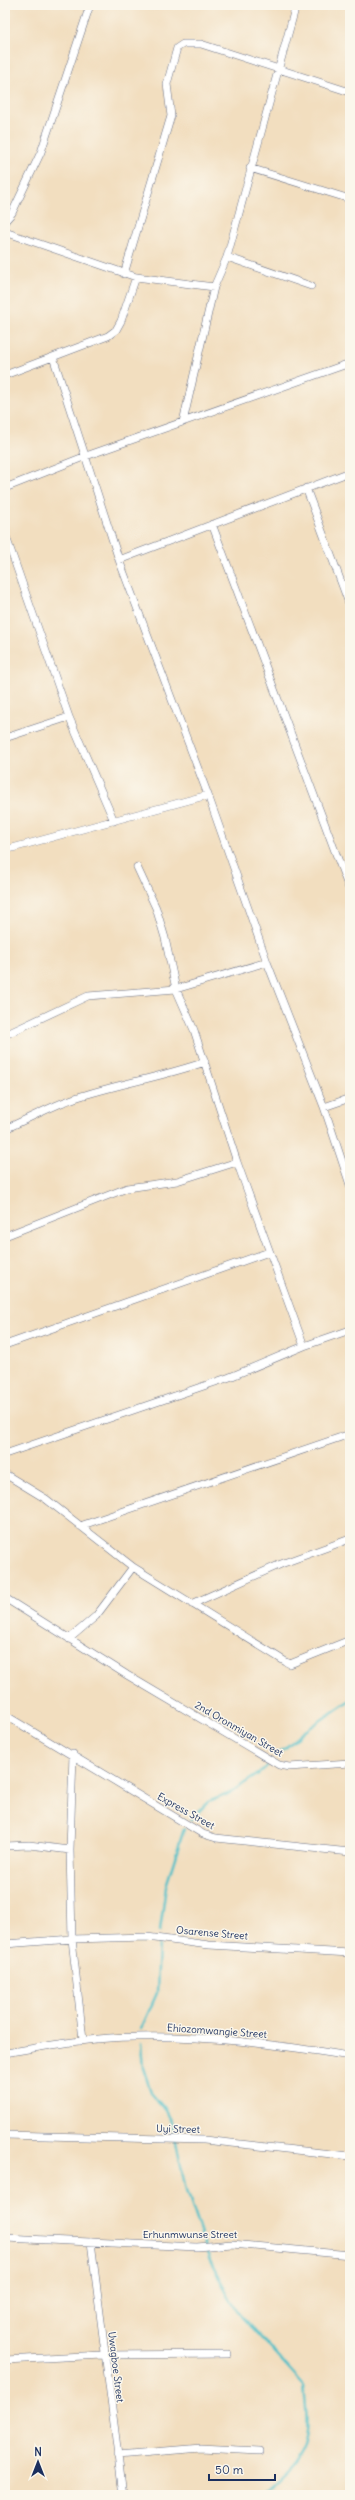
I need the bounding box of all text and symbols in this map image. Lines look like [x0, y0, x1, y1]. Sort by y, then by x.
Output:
street label: 2nd Oronmiyan Street [192, 1698, 286, 1760]
street label: Express Street [155, 1790, 218, 1832]
street label: Osarense Street [176, 1923, 249, 1943]
street label: Ehiozomwangie Street [167, 2021, 268, 2041]
street label: Uyi Street [156, 2122, 201, 2136]
street label: Erhunmwunse Street [143, 2228, 238, 2241]
street label: Uwagboe Street [105, 2331, 127, 2404]
north arrow [18, 2442, 58, 2482]
text: N [34, 2445, 42, 2459]
scale bar [209, 2456, 275, 2482]
text: 50 m [215, 2462, 244, 2477]

